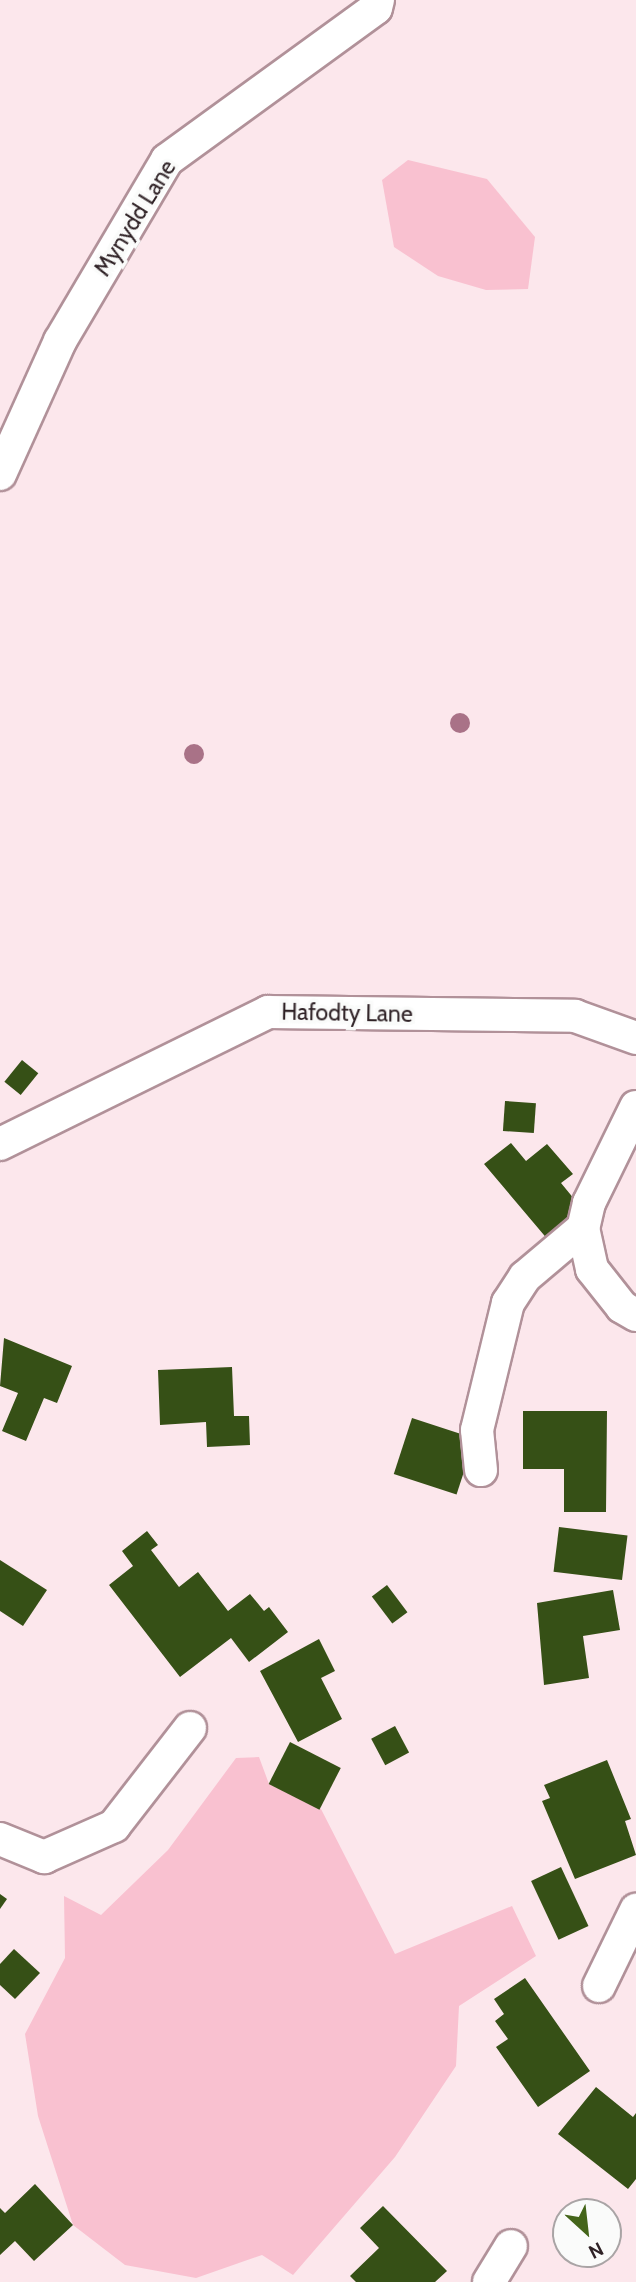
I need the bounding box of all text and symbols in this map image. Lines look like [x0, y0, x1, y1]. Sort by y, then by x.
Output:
street label: Mynydd Lane [88, 155, 182, 281]
street label: Hafodty Lane [281, 998, 413, 1028]
north arrow [552, 2198, 622, 2268]
text: N [585, 2237, 607, 2264]

